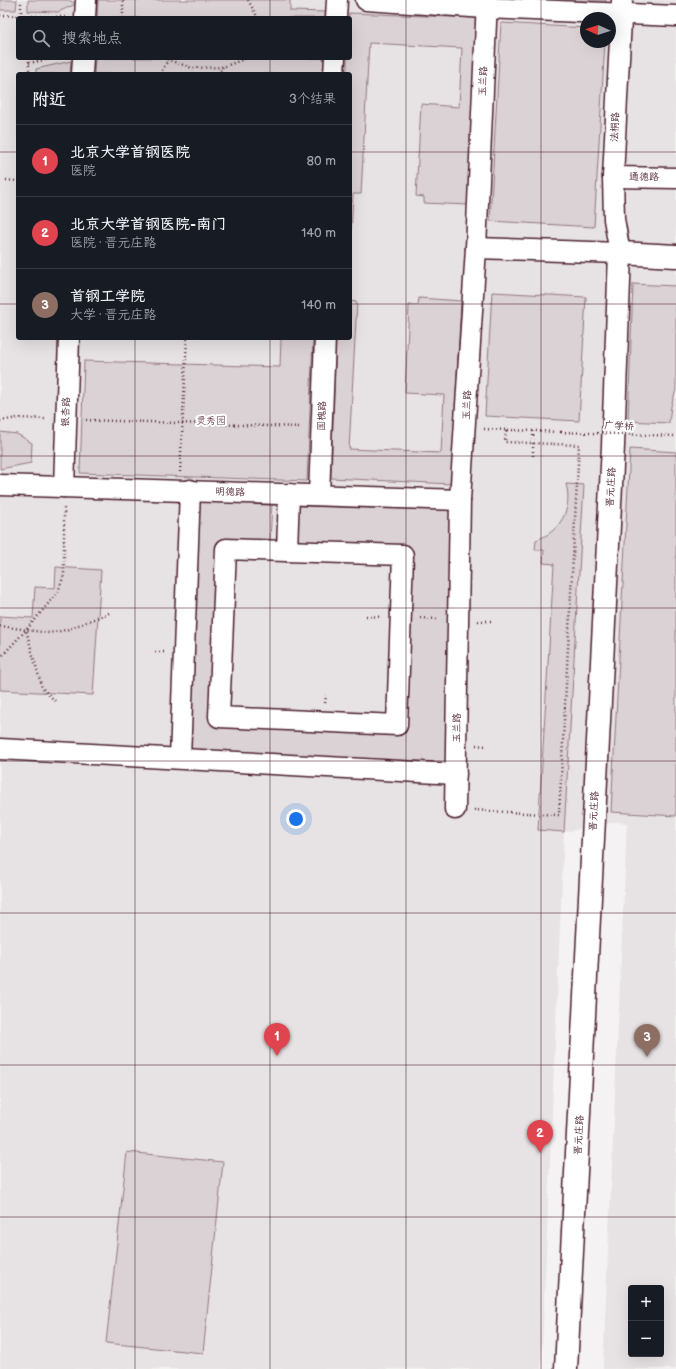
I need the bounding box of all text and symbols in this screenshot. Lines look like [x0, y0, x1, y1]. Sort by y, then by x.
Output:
north arrow [580, 12, 616, 48]
search box [16, 16, 352, 60]
icon: search [30, 27, 52, 49]
text: 搜索地点 [62, 29, 122, 48]
street label: 玉兰路 [476, 66, 490, 96]
text: 附近 [32, 90, 66, 110]
text: 3个结果 [289, 91, 336, 107]
street label: 法桐路 [608, 112, 622, 142]
text: 北京大学首钢医院 [70, 143, 190, 162]
text: 1 [42, 153, 48, 169]
text: 80 m [307, 153, 336, 169]
text: 医院 [70, 163, 96, 179]
street label: 通德路 [629, 171, 659, 183]
text: 北京大学首钢医院-南门 [70, 215, 226, 234]
text: 2 [41, 225, 49, 241]
text: 140 m [301, 225, 336, 241]
text: 医院 · 晋元庄路 [70, 235, 156, 251]
text: 首钢工学院 [70, 287, 145, 306]
text: 3 [41, 297, 49, 313]
text: 140 m [301, 297, 336, 313]
text: 大学 · 晋元庄路 [70, 307, 156, 323]
street label: 玉兰路 [460, 390, 474, 420]
street label: 银杏路 [59, 397, 73, 427]
street label: 国槐路 [315, 401, 329, 431]
park label: 灵秀园 [196, 415, 226, 427]
street label: 广学桥 [604, 419, 634, 433]
street label: 晋元庄路 [604, 467, 618, 507]
street label: 明德路 [215, 485, 245, 499]
street label: 玉兰路 [451, 713, 463, 743]
street label: 晋元庄路 [587, 791, 601, 831]
your location [286, 809, 306, 829]
pin: 1 [264, 1023, 290, 1056]
pin: 3 [634, 1024, 660, 1057]
street label: 晋元庄路 [572, 1115, 586, 1155]
pin: 2 [527, 1120, 553, 1153]
map controls [628, 1285, 664, 1357]
button: + [628, 1285, 664, 1321]
button: − [628, 1321, 664, 1357]

